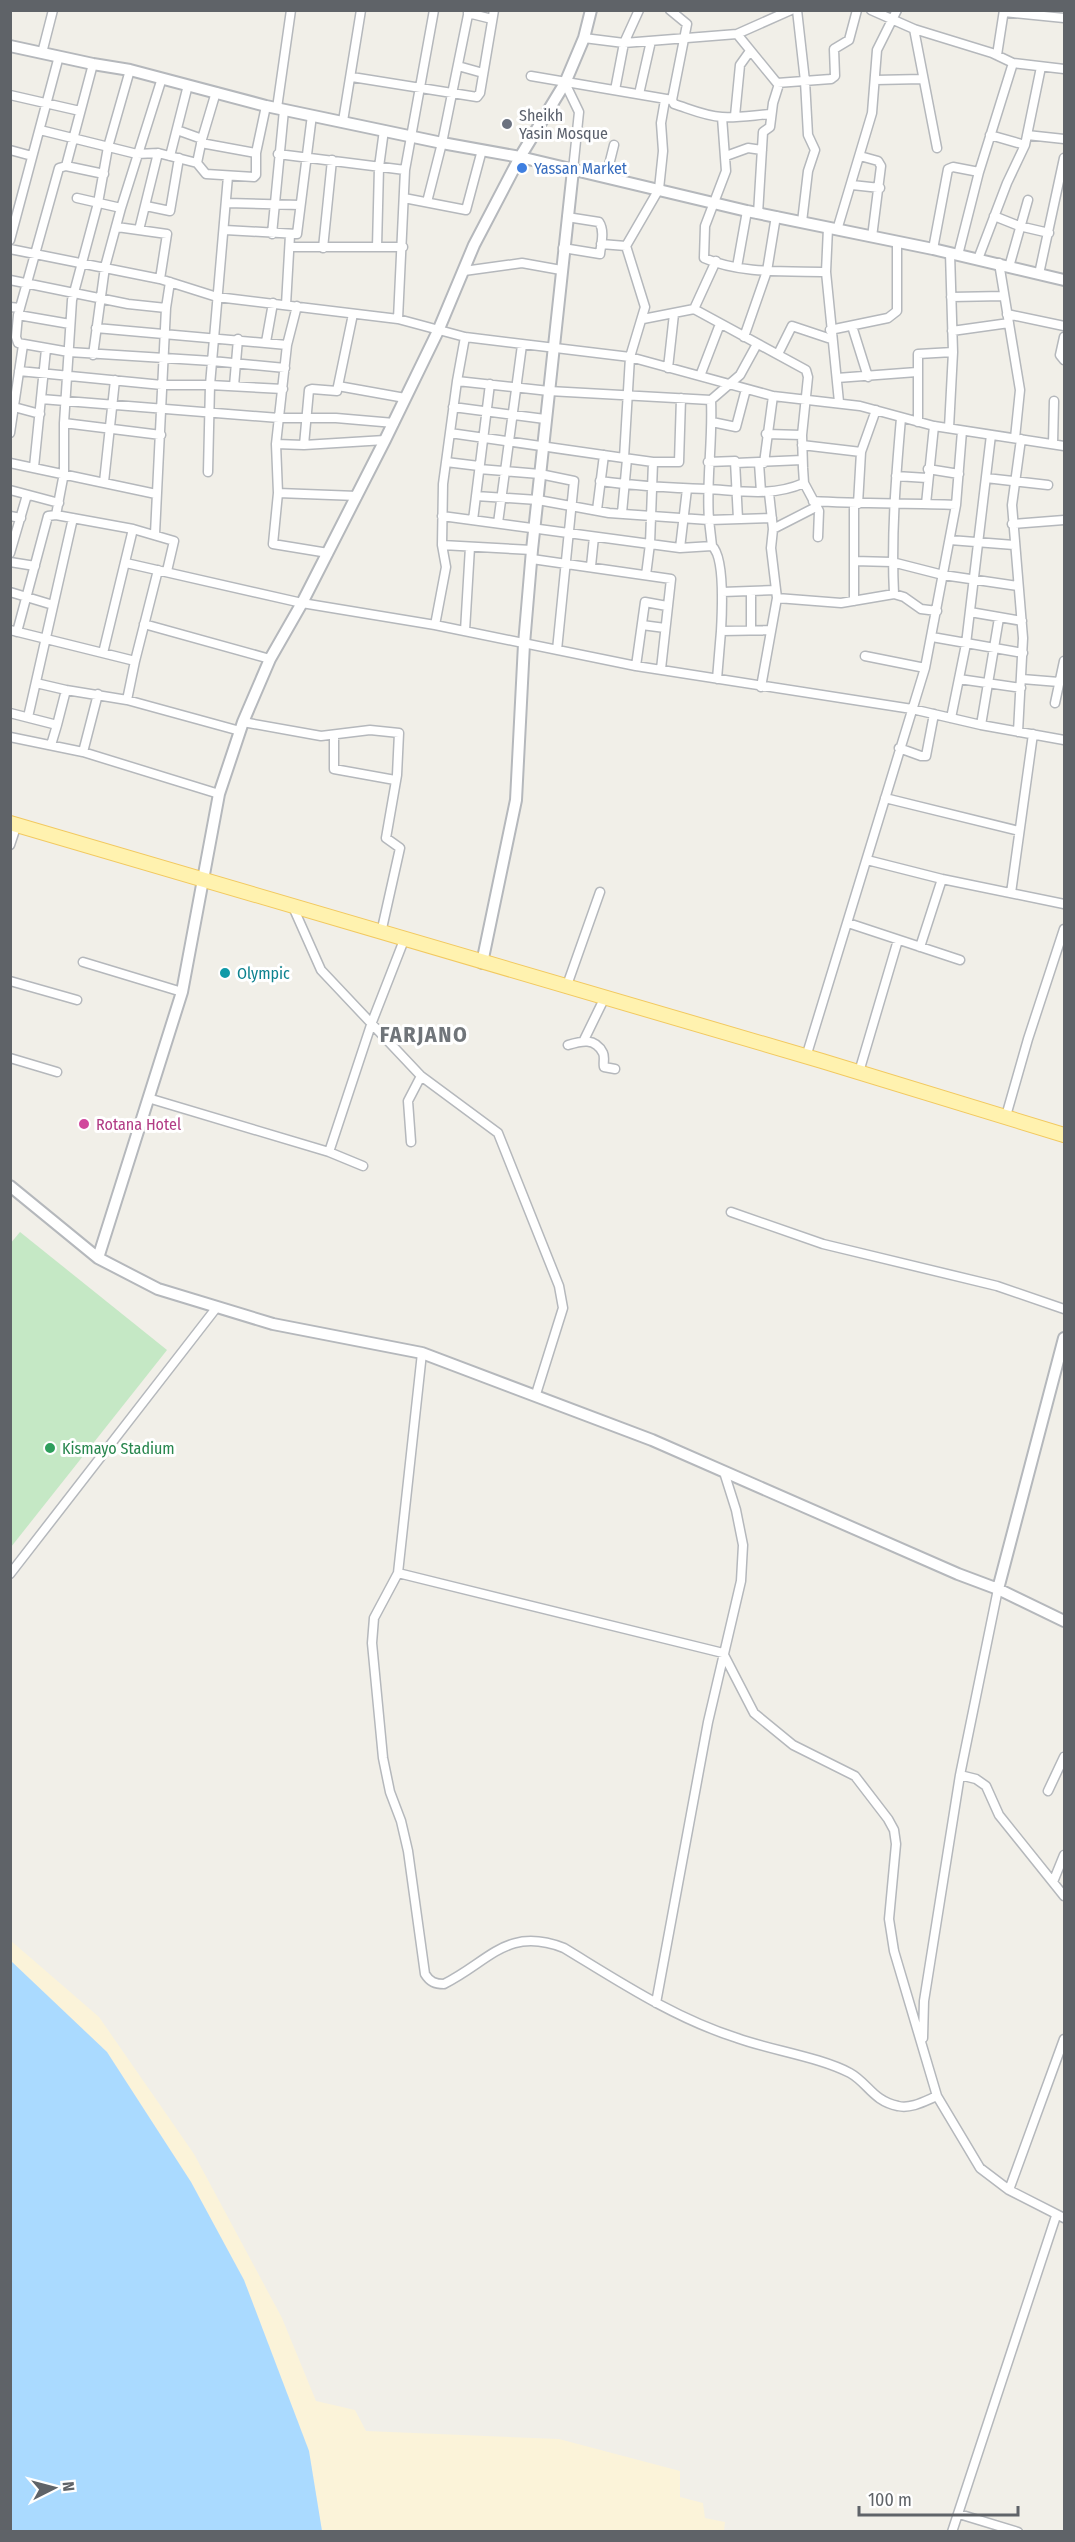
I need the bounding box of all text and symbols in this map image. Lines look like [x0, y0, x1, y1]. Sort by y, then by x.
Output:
place label: Sheikh Yasin Mosque [519, 106, 608, 143]
marker: Sheikh Yasin Mosque [500, 117, 514, 131]
place label: Yassan Market [534, 159, 628, 178]
marker: Yassan Market [515, 161, 529, 175]
place label: Olympic [237, 964, 290, 983]
marker: Olympic [218, 966, 232, 980]
district label: FARJANO [380, 1021, 468, 1048]
place label: Rotana Hotel [96, 1115, 181, 1134]
marker: Rotana Hotel [77, 1117, 91, 1131]
place label: Kismayo Stadium [62, 1439, 175, 1458]
marker: Kismayo Stadium [43, 1441, 57, 1455]
north arrow [24, 2458, 84, 2518]
scale bar [859, 2479, 1018, 2517]
text: N [58, 2481, 78, 2492]
text: 100 m [868, 2489, 912, 2511]

